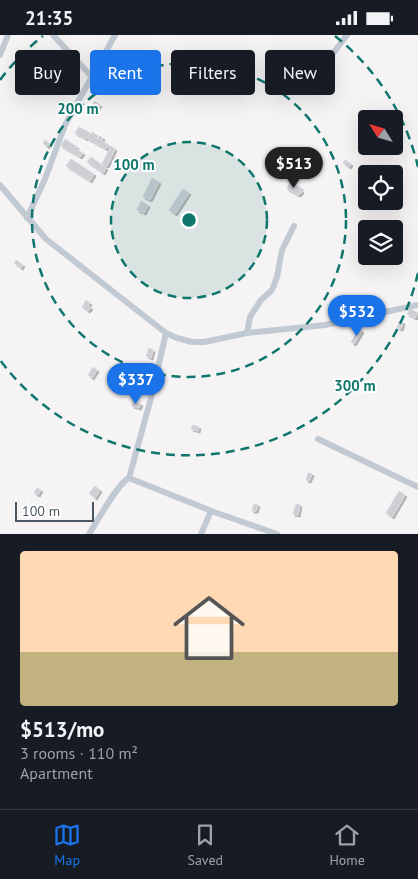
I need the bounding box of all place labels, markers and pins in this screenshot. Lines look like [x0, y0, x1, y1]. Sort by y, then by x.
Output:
pin: $513 [264, 147, 324, 189]
centre of rings [180, 211, 198, 229]
pin: $532 [327, 295, 387, 337]
pin: $337 [106, 363, 166, 405]

